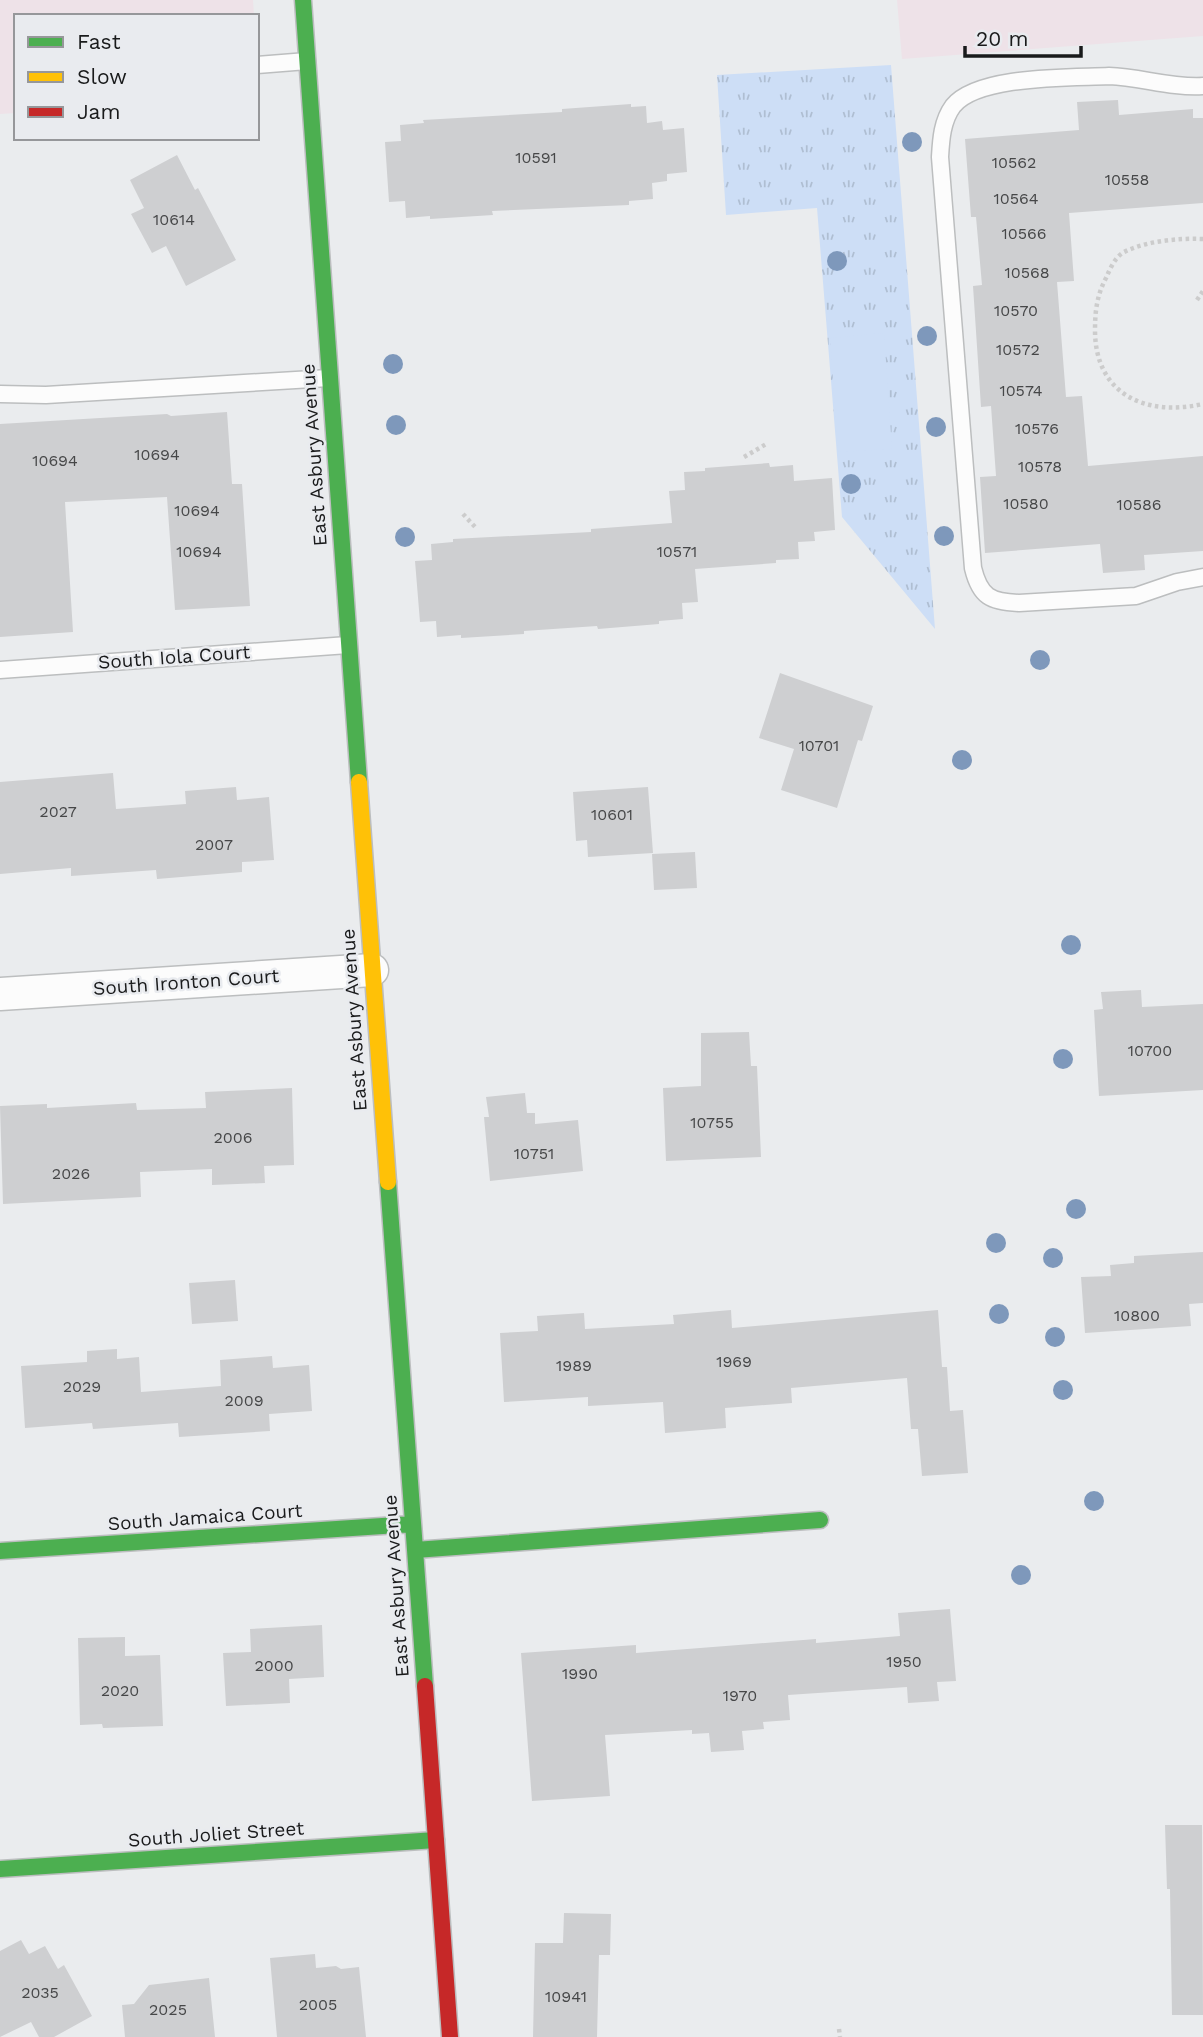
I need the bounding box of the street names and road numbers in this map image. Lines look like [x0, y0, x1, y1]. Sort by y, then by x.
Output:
street label: East Asbury Avenue [296, 363, 332, 547]
street label: South Iola Court [97, 640, 251, 674]
street label: East Asbury Avenue [336, 928, 372, 1112]
street label: South Ironton Court [92, 964, 280, 1000]
street label: East Asbury Avenue [378, 1494, 414, 1678]
street label: South Jamaica Court [107, 1499, 303, 1535]
street label: South Joliet Street [127, 1816, 305, 1852]

